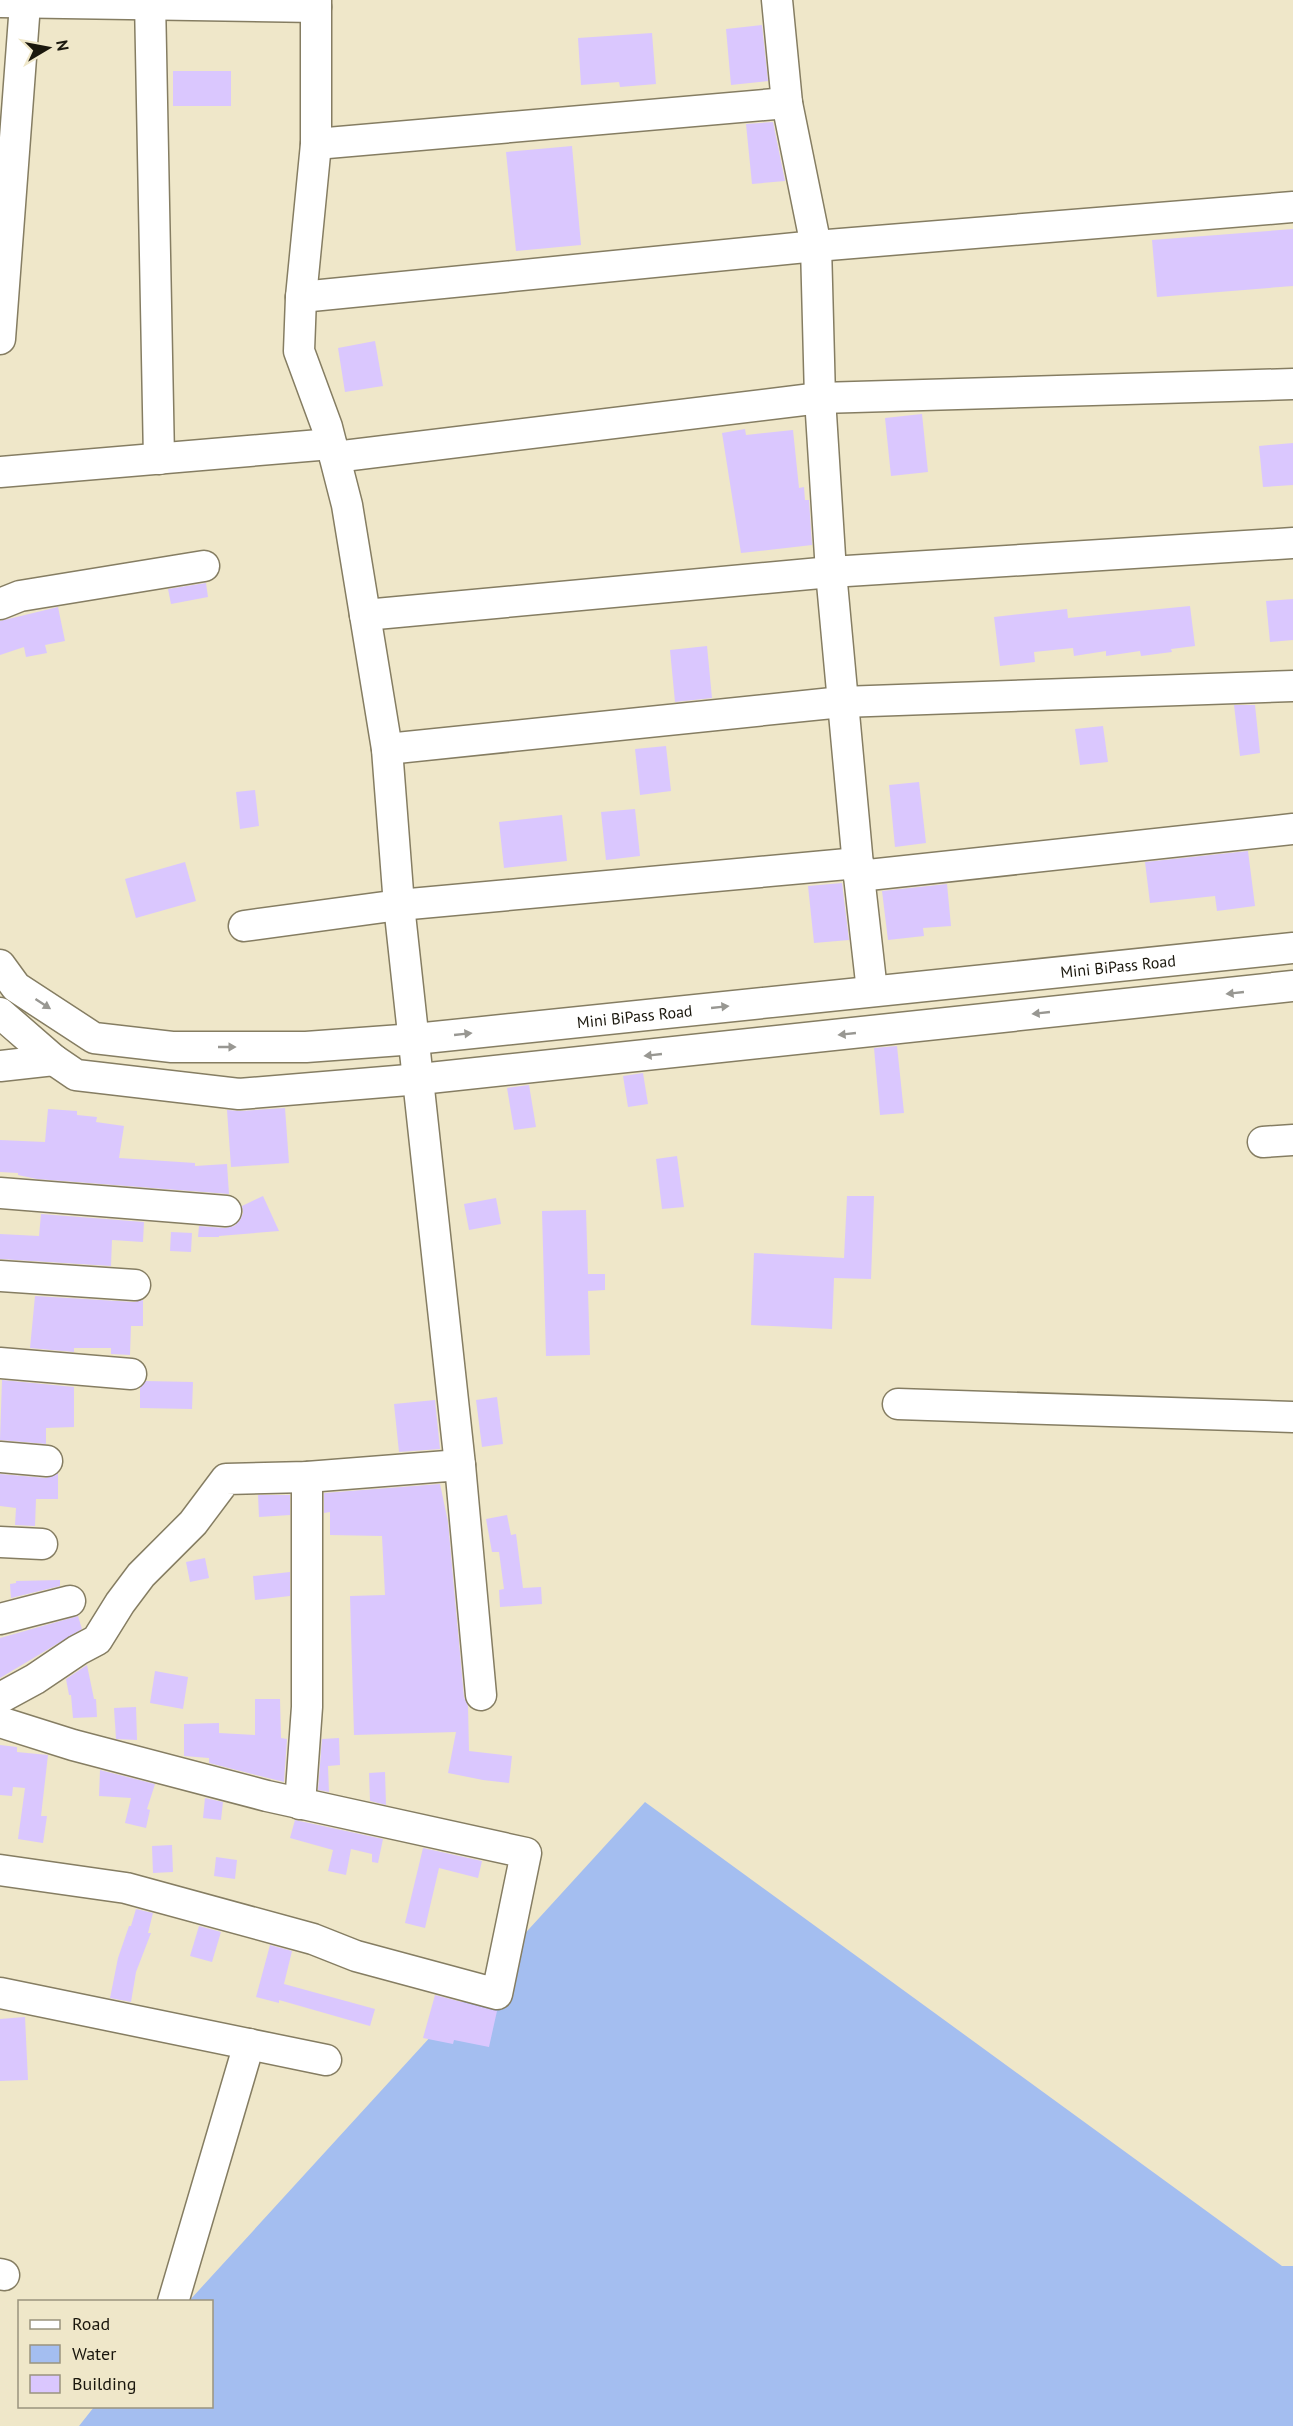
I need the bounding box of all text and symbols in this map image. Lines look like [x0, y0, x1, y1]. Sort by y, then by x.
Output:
north arrow [18, 18, 78, 78]
text: N [52, 38, 74, 52]
street label: Mini BiPass Road [1059, 950, 1177, 982]
one-way arrow [1225, 988, 1244, 997]
one-way arrow [34, 998, 50, 1010]
street label: Mini BiPass Road [576, 1000, 693, 1032]
one-way arrow [710, 1003, 729, 1012]
one-way arrow [1031, 1008, 1050, 1018]
one-way arrow [454, 1029, 473, 1039]
one-way arrow [837, 1029, 856, 1039]
one-way arrow [217, 1042, 236, 1052]
one-way arrow [644, 1050, 663, 1059]
legend [18, 2300, 213, 2408]
text: Road [72, 2312, 110, 2335]
text: Water [72, 2342, 116, 2365]
text: Building [72, 2372, 136, 2395]

